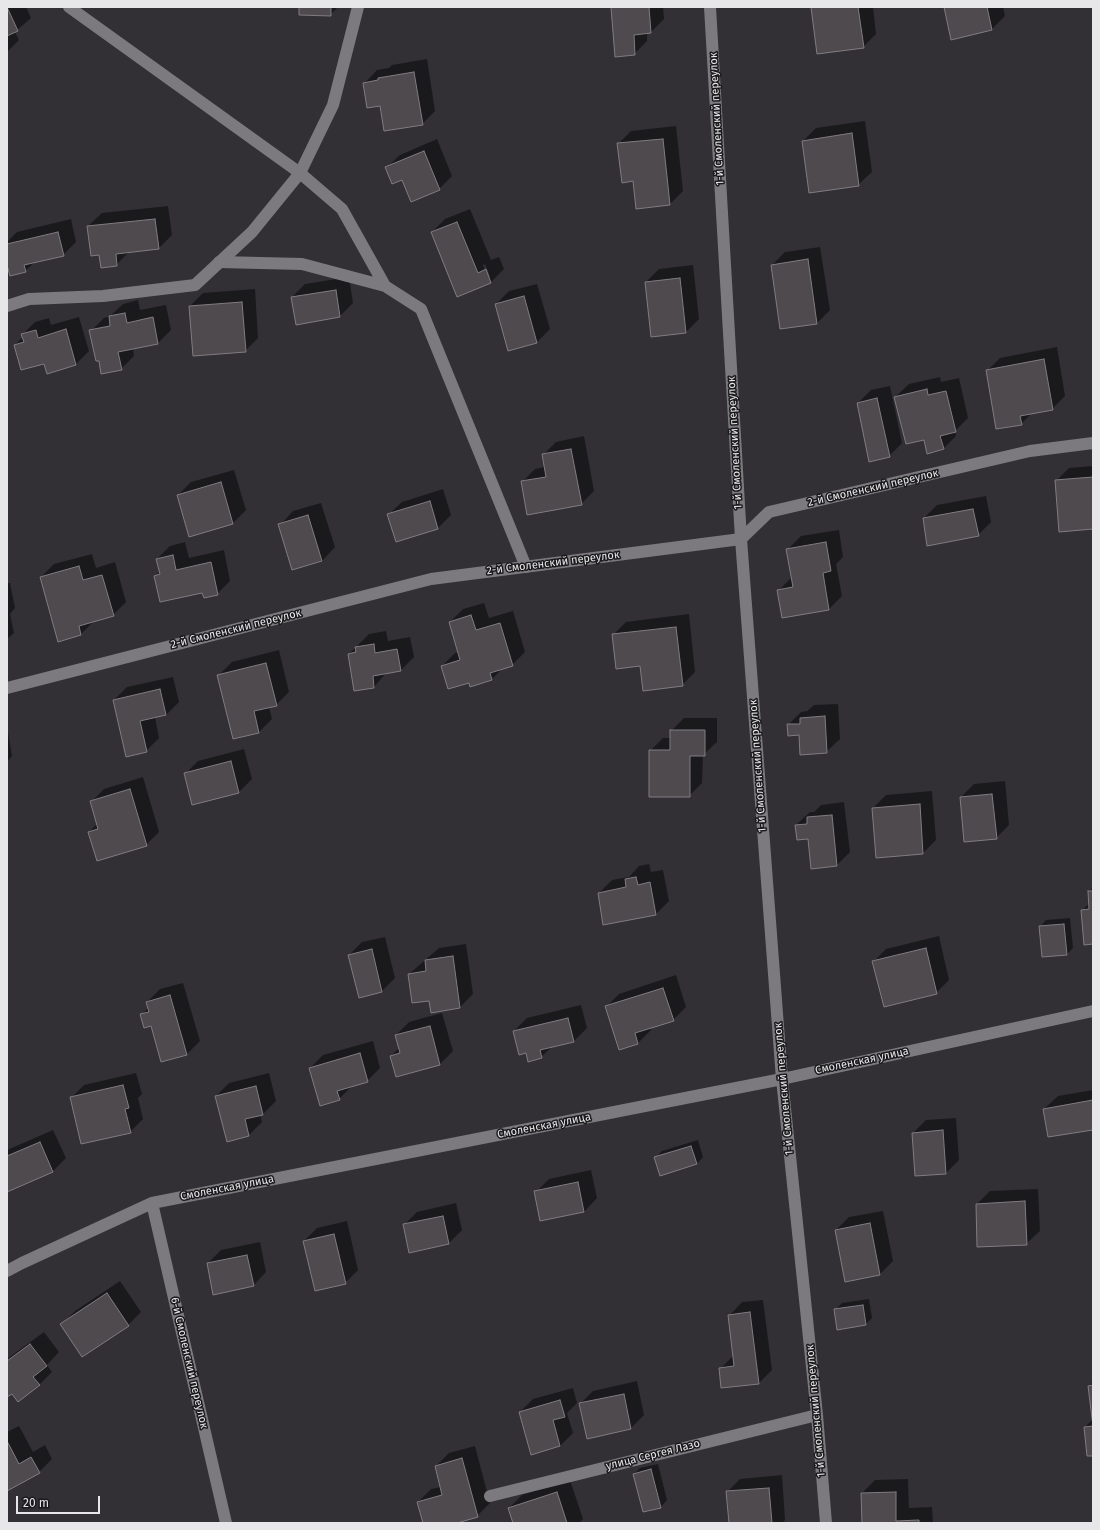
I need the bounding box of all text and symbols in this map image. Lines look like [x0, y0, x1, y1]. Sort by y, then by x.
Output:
street label: 1-й Смоленский переулок [707, 52, 727, 186]
street label: 1-й Смоленский переулок [725, 376, 745, 510]
street label: 2-й Смоленский переулок [806, 467, 940, 509]
street label: 2-й Смоленский переулок [486, 548, 620, 578]
street label: 2-й Смоленский переулок [169, 606, 303, 652]
street label: 1-й Смоленский переулок [747, 699, 769, 833]
street label: 1-й Смоленский переулок [772, 1022, 796, 1156]
street label: Смоленская улица [814, 1045, 910, 1077]
street label: Смоленская улица [496, 1110, 592, 1142]
street label: Смоленская улица [179, 1172, 275, 1204]
street label: 6-й Смоленский переулок [167, 1296, 211, 1430]
street label: 1-й Смоленский переулок [804, 1344, 828, 1478]
street label: улица Сергея Лазо [605, 1437, 701, 1473]
scale bar [18, 1488, 102, 1514]
text: 20 m [23, 1496, 49, 1510]

